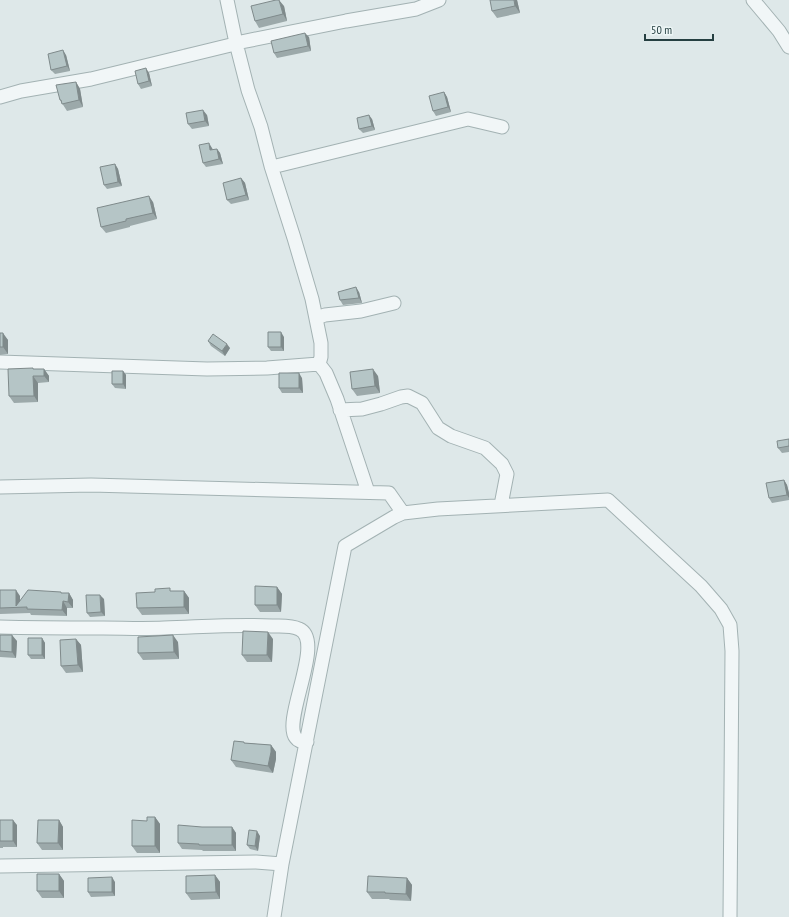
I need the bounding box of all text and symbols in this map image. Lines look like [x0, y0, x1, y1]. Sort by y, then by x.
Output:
scale bar [645, 16, 713, 42]
text: 50 m [651, 22, 672, 37]

